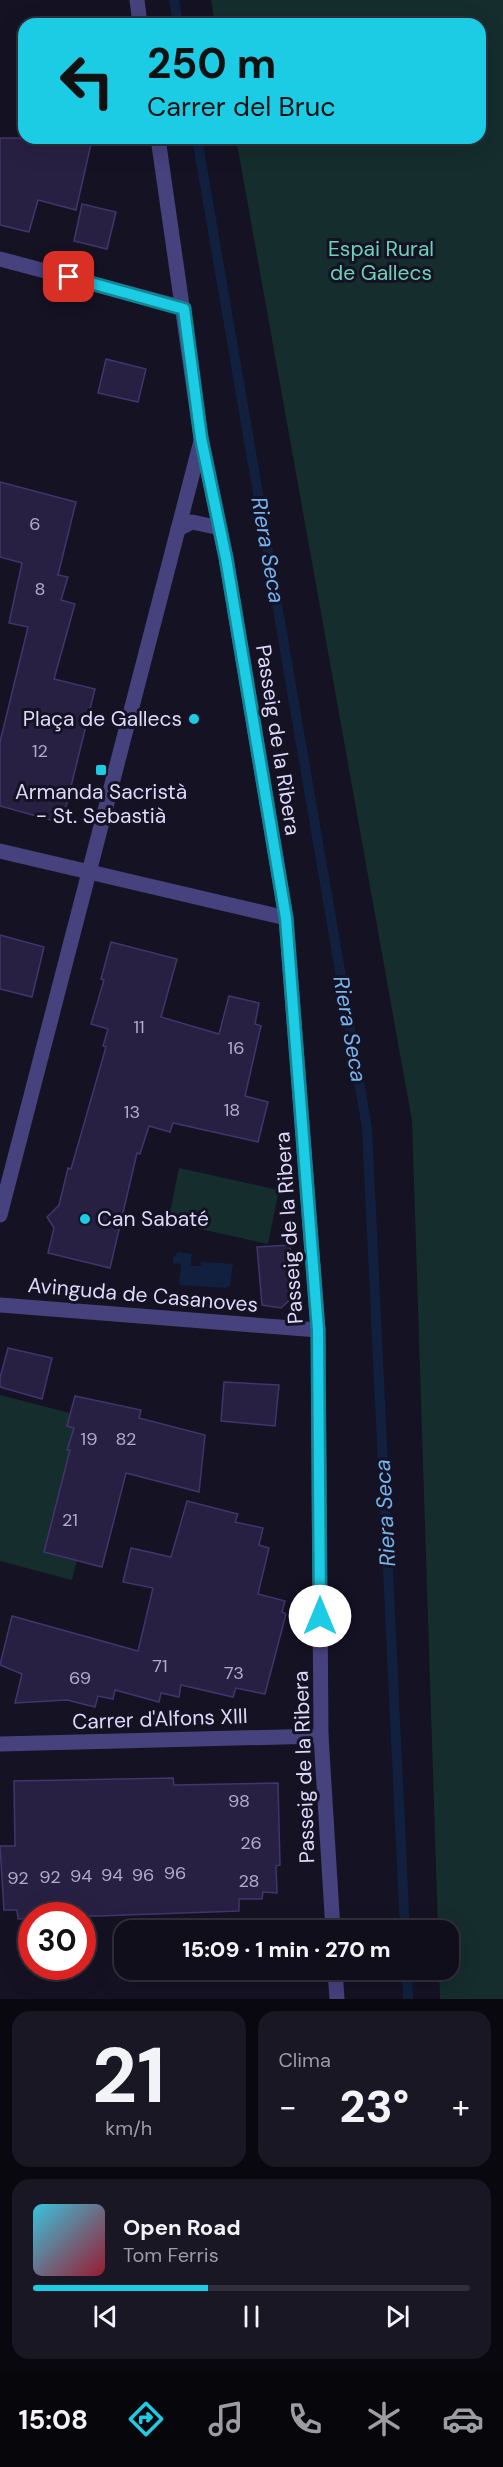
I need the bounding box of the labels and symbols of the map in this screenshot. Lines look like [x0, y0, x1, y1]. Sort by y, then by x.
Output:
park label: Espai Rural de Gallecs [328, 235, 434, 287]
pin [43, 251, 94, 302]
water label: Riera Seca [244, 495, 292, 605]
house number: 6 [29, 512, 41, 536]
house number: 8 [35, 577, 45, 601]
street label: Passeig de la Ribera [249, 643, 307, 837]
place label: Plaça de Gallecs [23, 705, 182, 733]
marker: Plaça de Gallecs [187, 712, 201, 726]
house number: 12 [32, 739, 48, 763]
marker: Armanda Sacristà - St. Sebastià [94, 763, 108, 777]
place label: Armanda Sacristà - St. Sebastià [15, 778, 187, 830]
water label: Riera Seca [326, 974, 374, 1084]
house number: 11 [133, 1015, 145, 1039]
house number: 16 [228, 1036, 244, 1060]
house number: 18 [224, 1098, 240, 1122]
house number: 13 [124, 1100, 140, 1124]
street label: Passeig de la Ribera [268, 1131, 310, 1325]
place label: Can Sabaté [97, 1205, 209, 1233]
marker: Can Sabaté [78, 1212, 92, 1226]
street label: Avinguda de Casanoves [27, 1271, 259, 1319]
house number: 19 [81, 1427, 97, 1451]
house number: 82 [115, 1427, 137, 1451]
water label: Riera Seca [368, 1459, 402, 1567]
house number: 21 [62, 1508, 78, 1532]
position arrow [288, 1584, 352, 1648]
house number: 71 [152, 1654, 168, 1678]
house number: 73 [224, 1661, 244, 1685]
house number: 69 [69, 1666, 91, 1690]
street label: Passeig de la Ribera [287, 1670, 321, 1864]
street label: Carrer d'Alfons XIII [72, 1702, 248, 1736]
house number: 98 [228, 1789, 250, 1813]
house number: 26 [240, 1831, 262, 1855]
house number: 96 [164, 1861, 186, 1885]
house number: 94 [101, 1863, 123, 1887]
house number: 96 [132, 1863, 154, 1887]
house number: 94 [70, 1864, 92, 1888]
house number: 92 [39, 1865, 61, 1889]
house number: 92 [7, 1866, 29, 1890]
house number: 28 [238, 1869, 260, 1893]
speed limit sign: 30 [18, 1902, 96, 1980]

